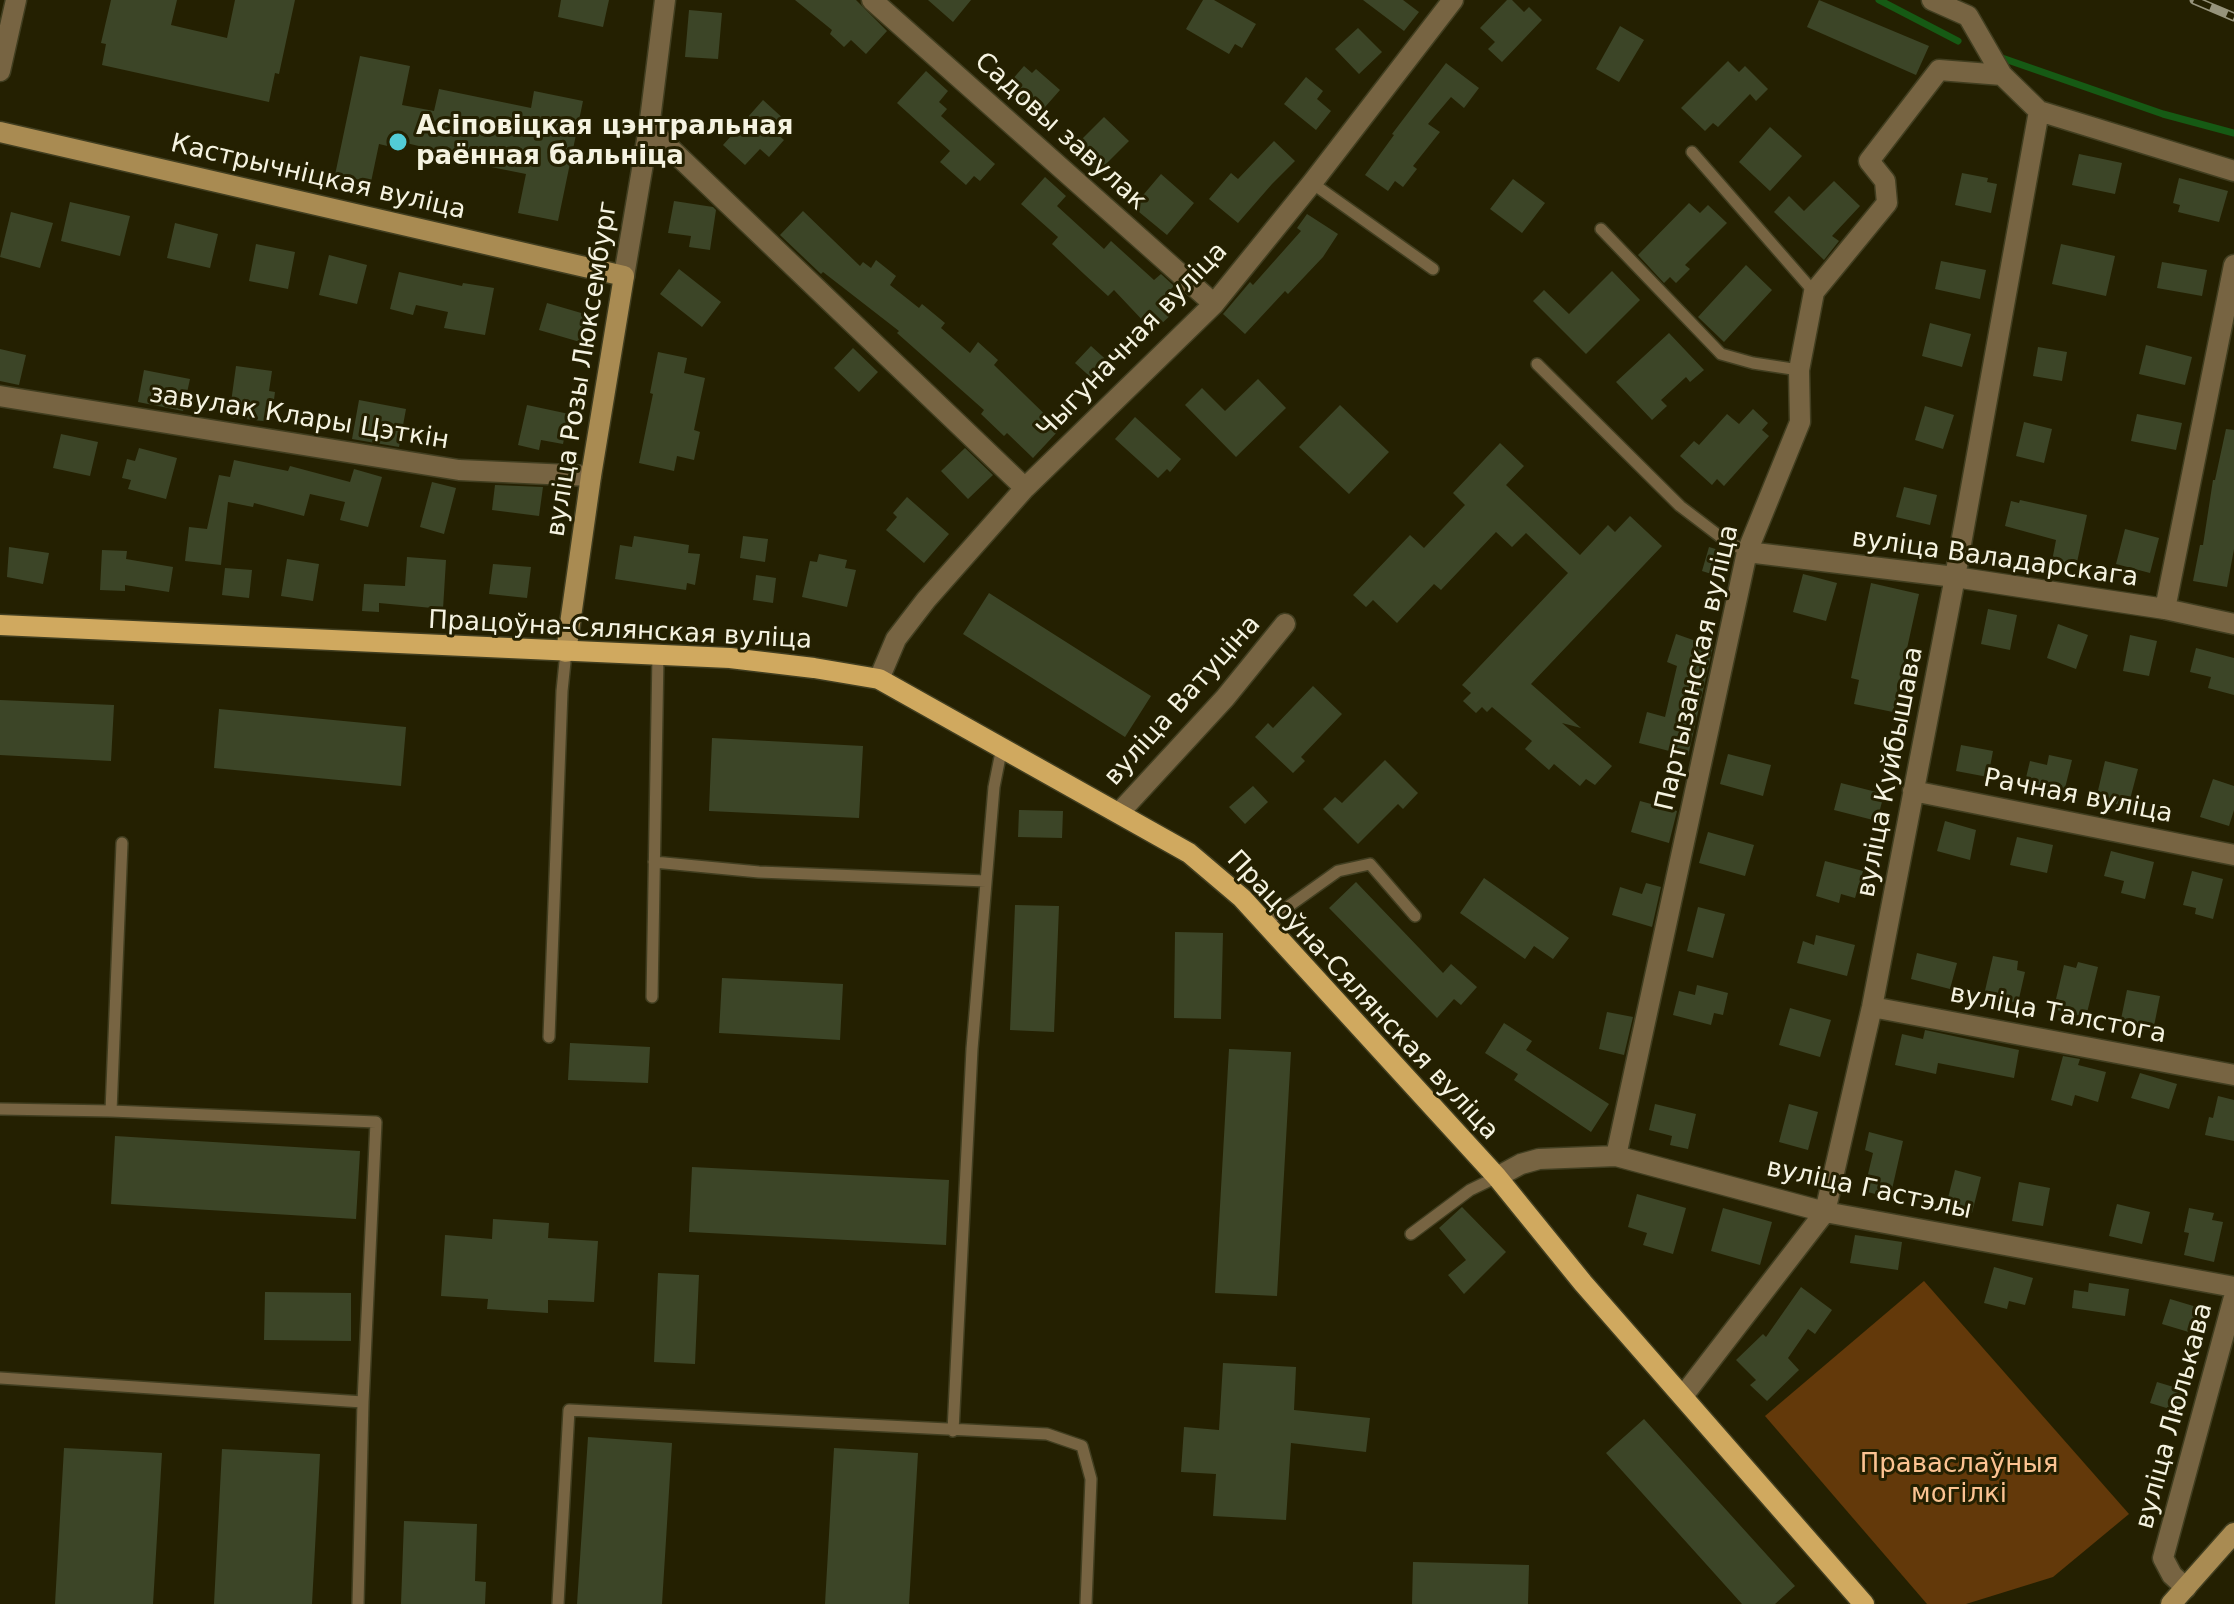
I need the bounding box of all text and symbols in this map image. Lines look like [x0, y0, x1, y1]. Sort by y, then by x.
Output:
street label: Садовы завулак [968, 47, 1152, 217]
place label: Асіповіцкая цэнтральная раённая бальніца [416, 111, 793, 172]
street label: Кастрычніцкая вуліца [167, 129, 469, 227]
marker: Асіповіцкая цэнтральная раённая бальніца [387, 131, 409, 153]
street label: вуліца Розы Люксембург [541, 199, 625, 539]
street label: Чыгуначная вуліца [1031, 236, 1235, 446]
street label: завулак Клары Цэткін [147, 379, 451, 457]
street label: Партызанская вуліца [1650, 522, 1746, 814]
street label: вуліца Валадарскага [1850, 523, 2140, 595]
street label: Працоўна-Сялянская вуліца [427, 605, 813, 657]
street label: вуліца Ватуціна [1098, 609, 1268, 793]
street label: вуліца Куйбышава [1851, 644, 1931, 900]
street label: Рачная вуліца [1981, 763, 2175, 831]
street label: Працоўна-Сялянская вуліца [1220, 845, 1504, 1147]
street label: вуліца Талстога [1947, 979, 2169, 1051]
street label: вуліца Гастэлы [1763, 1153, 1975, 1227]
street label: вуліца Люлькава [2130, 1300, 2220, 1532]
park label: Праваслаўныя могілкі [1860, 1449, 2058, 1510]

